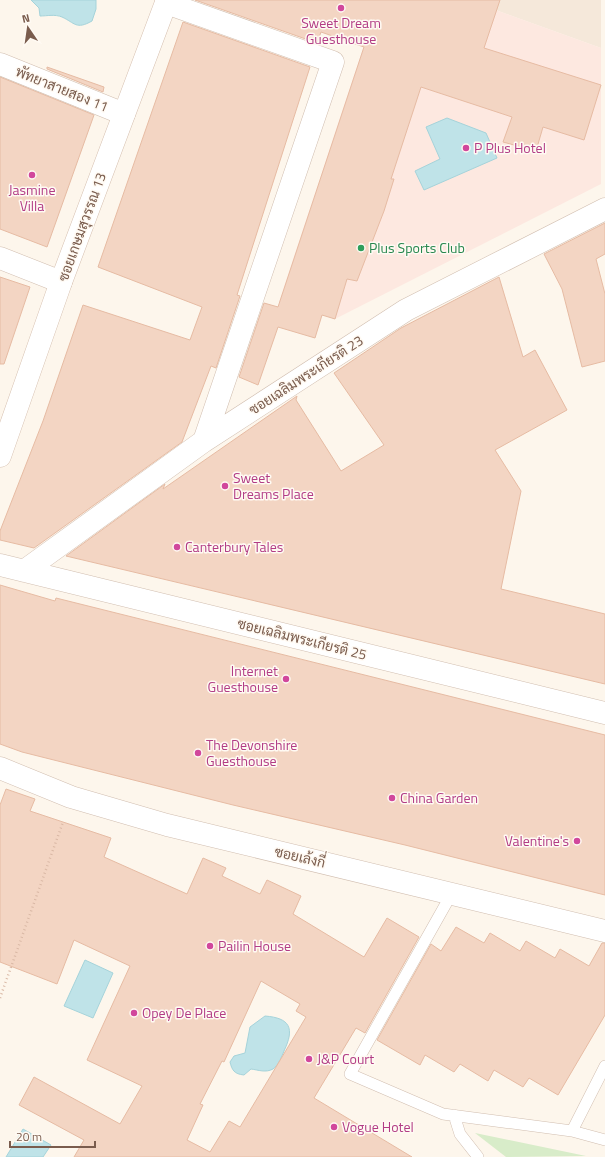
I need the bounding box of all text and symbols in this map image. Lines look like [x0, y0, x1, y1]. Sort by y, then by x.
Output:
marker: Sweet Dream Guesthouse [336, 3, 346, 13]
north arrow [8, 8, 48, 48]
text: N [20, 10, 31, 27]
place label: Sweet Dream Guesthouse [301, 12, 381, 49]
street label: พัทยาสายสอง 11 [13, 60, 112, 117]
place label: P Plus Hotel [474, 137, 546, 158]
marker: P Plus Hotel [461, 143, 471, 153]
street label: ซอยเกษมสุวรรณ 13 [52, 169, 111, 284]
marker: Jasmine Villa [27, 170, 37, 180]
place label: Jasmine Villa [9, 179, 55, 216]
place label: Plus Sports Club [369, 237, 465, 258]
marker: Plus Sports Club [356, 243, 366, 253]
street label: ซอยเฉลิมพระเกียรติ 23 [244, 330, 367, 420]
place label: Sweet Dreams Place [233, 467, 314, 504]
marker: Sweet Dreams Place [220, 481, 230, 491]
place label: Canterbury Tales [185, 536, 283, 557]
marker: Canterbury Tales [172, 542, 182, 552]
street label: ซอยเฉลิมพระเกียรติ 25 [235, 612, 369, 665]
place label: Internet Guesthouse [208, 660, 278, 697]
marker: Internet Guesthouse [281, 674, 291, 684]
place label: The Devonshire Guesthouse [206, 734, 297, 771]
marker: The Devonshire Guesthouse [193, 748, 203, 758]
place label: China Garden [400, 787, 478, 808]
marker: China Garden [387, 793, 397, 803]
place label: Valentine's [505, 830, 569, 851]
marker: Valentine's [572, 836, 582, 846]
street label: ซอยเล้งกี่ [273, 839, 328, 873]
place label: Pailin House [218, 935, 291, 956]
marker: Pailin House [205, 941, 215, 951]
place label: Opey De Place [142, 1002, 226, 1023]
marker: Opey De Place [129, 1008, 139, 1018]
place label: J&P Court [317, 1048, 374, 1069]
marker: J&P Court [304, 1054, 314, 1064]
place label: Vogue Hotel [342, 1116, 414, 1137]
marker: Vogue Hotel [329, 1122, 339, 1132]
scale bar [10, 1123, 95, 1149]
text: 20 m [16, 1127, 42, 1146]

